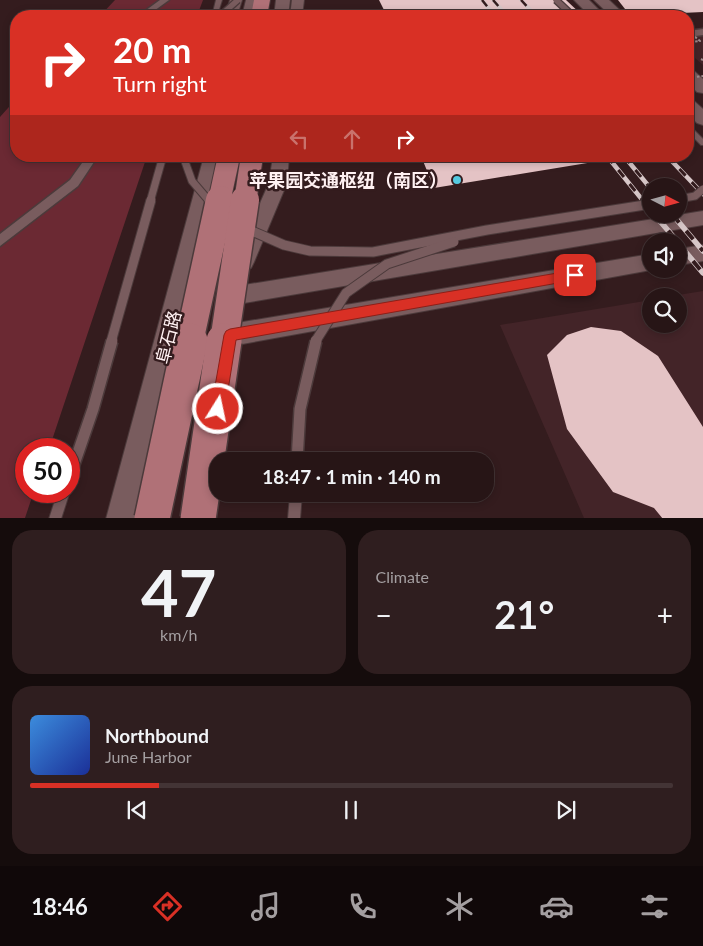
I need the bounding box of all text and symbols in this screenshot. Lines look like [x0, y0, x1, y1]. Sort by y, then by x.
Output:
text: 20 m [113, 28, 191, 70]
icon: right [30, 30, 95, 95]
text: Turn right [113, 70, 207, 97]
icon: left [285, 125, 313, 153]
icon: ahead [338, 125, 366, 153]
icon: right [391, 125, 419, 153]
place label: 苹果园交通枢纽（南区） [249, 169, 447, 191]
marker: 苹果园交通枢纽（南区） [451, 174, 463, 186]
north arrow [642, 178, 688, 222]
map controls [642, 178, 687, 333]
button: sound [642, 233, 687, 278]
pin [554, 254, 596, 296]
icon: arrive [561, 261, 589, 289]
button: search [642, 288, 687, 333]
street label: 阜石路 [151, 308, 185, 366]
position arrow [191, 382, 243, 434]
speed limit sign: 50 [15, 438, 80, 503]
text: 18:47 · 1 min · 140 m [262, 465, 441, 488]
text: 47 [141, 553, 216, 631]
text: Climate [376, 567, 429, 586]
text: 21° [494, 591, 554, 637]
text: − [376, 598, 392, 632]
text: + [657, 598, 673, 632]
text: km/h [160, 625, 197, 644]
text: Northbound [105, 724, 209, 747]
text: June Harbor [105, 747, 192, 766]
icon: previous [123, 796, 151, 824]
icon: pause [337, 796, 365, 824]
icon: next [552, 796, 580, 824]
icon: directions [150, 889, 185, 924]
icon: music [248, 889, 283, 924]
icon: phone [345, 889, 380, 924]
icon: climate [442, 889, 477, 924]
icon: car [539, 889, 574, 924]
icon: filters [637, 889, 672, 924]
text: 18:46 [31, 893, 88, 920]

